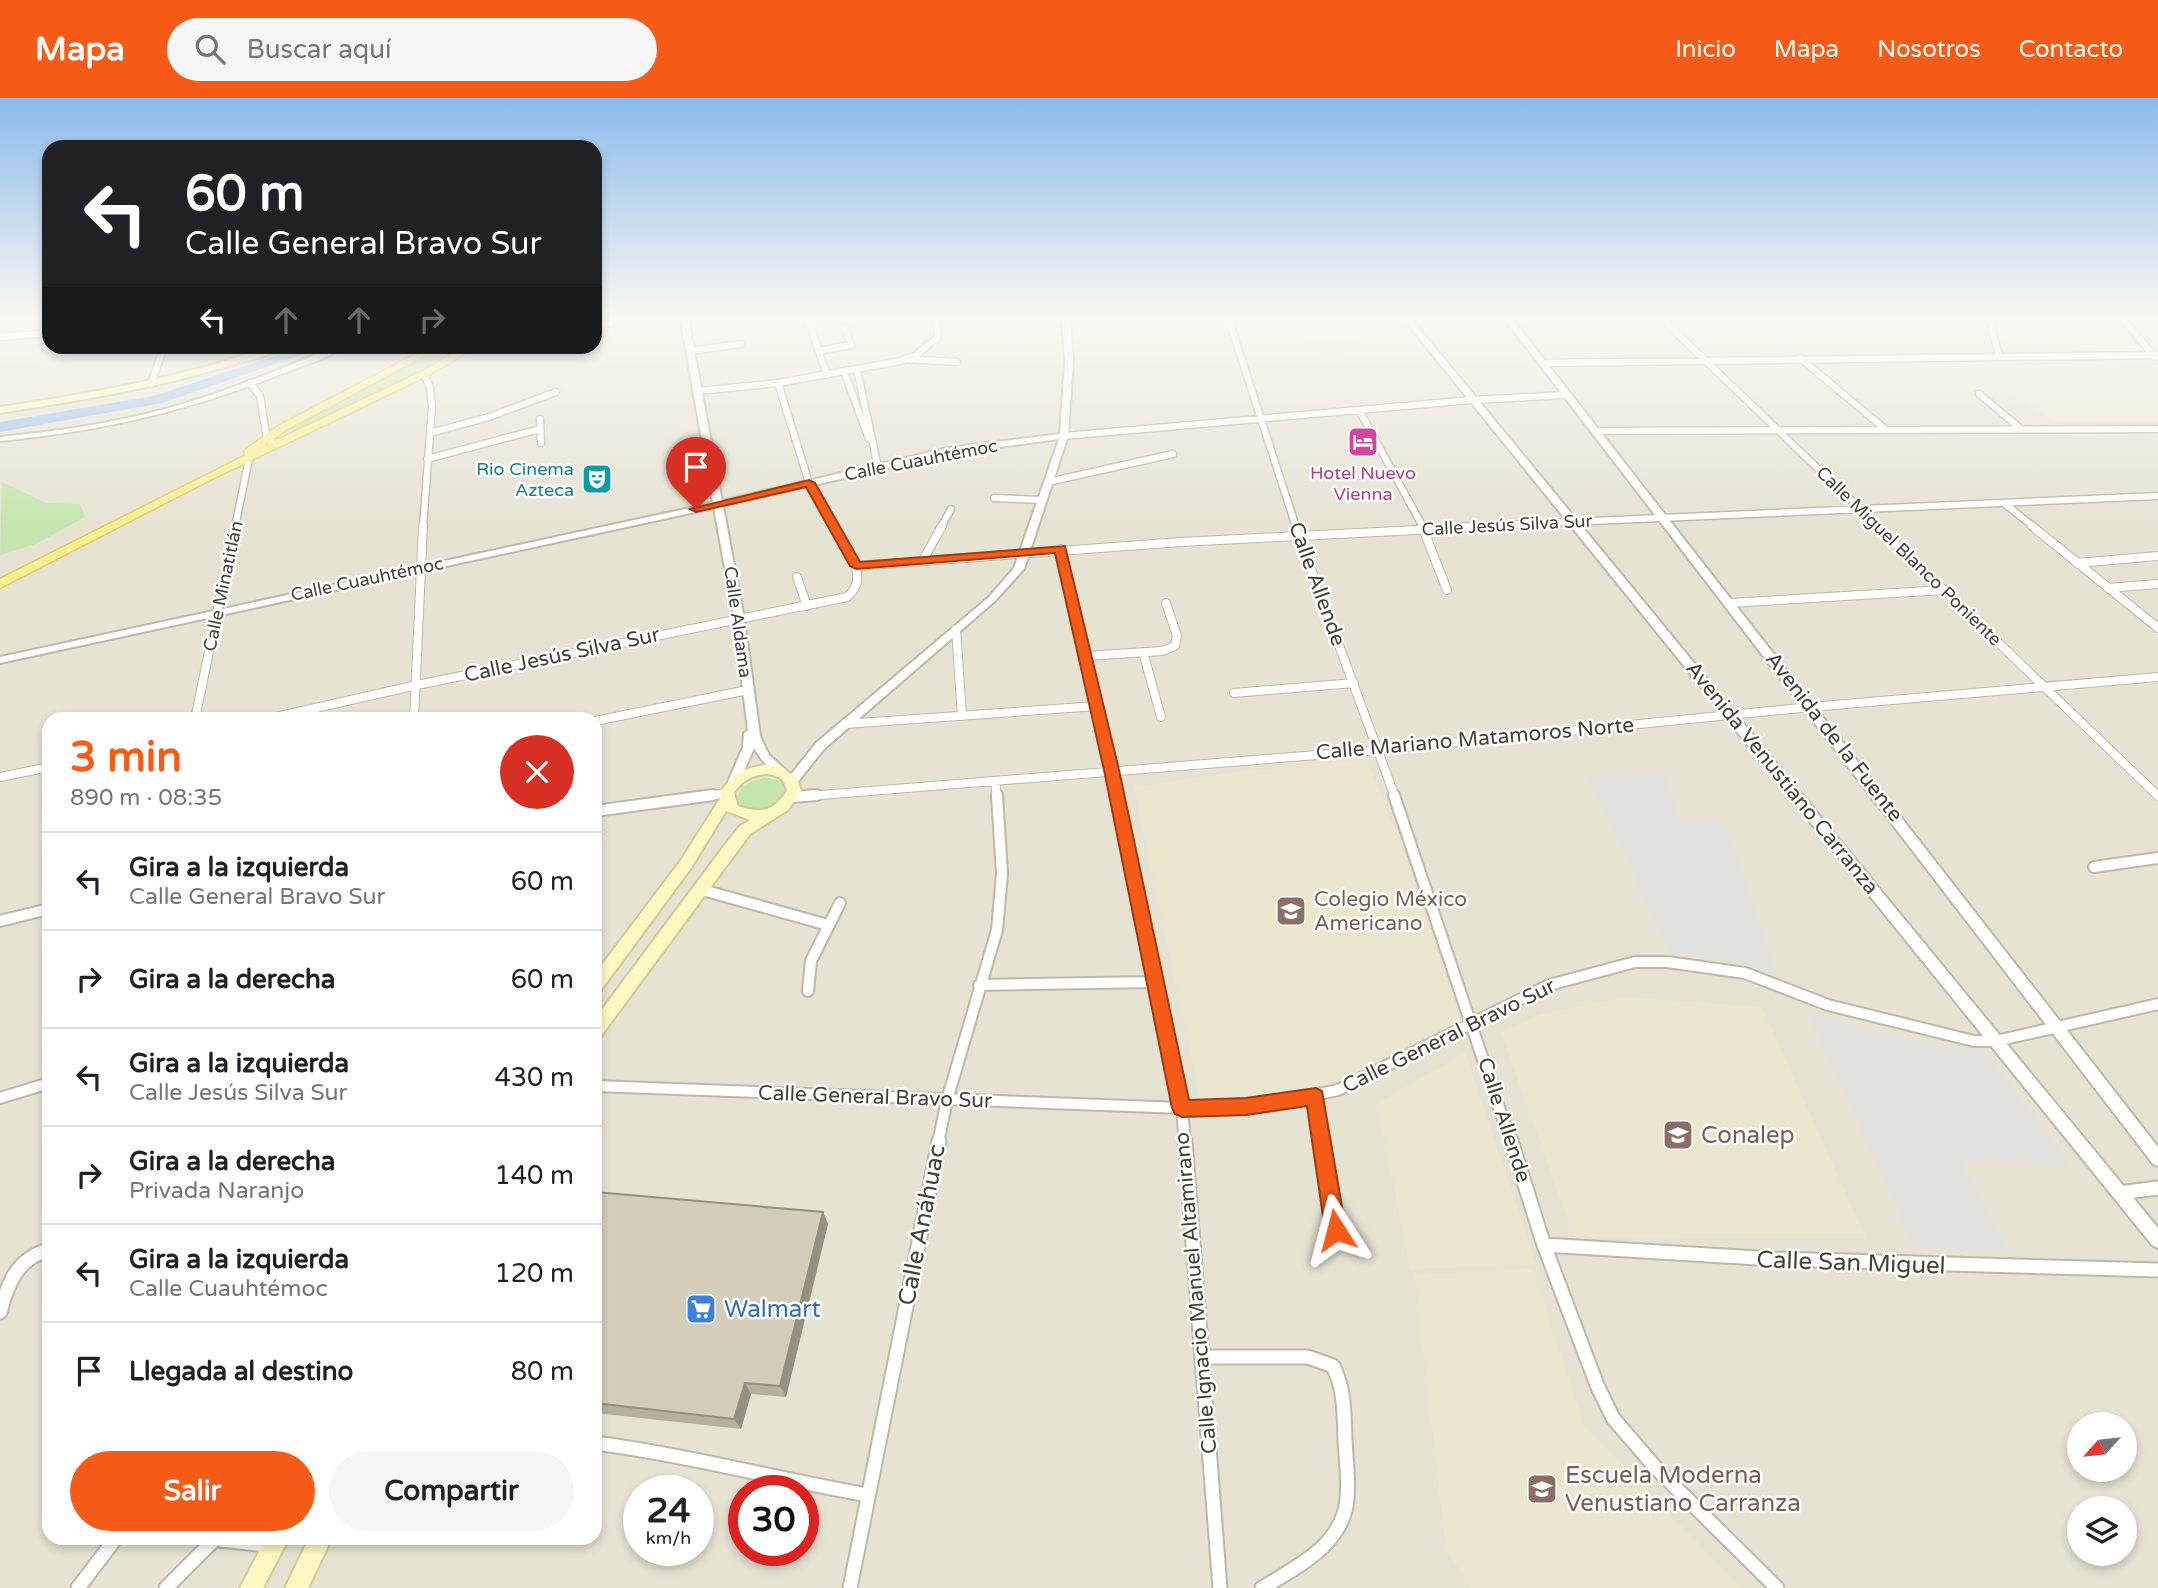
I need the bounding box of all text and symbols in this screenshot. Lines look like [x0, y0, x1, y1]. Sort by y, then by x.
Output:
search box [167, 18, 657, 81]
text: Mapa [35, 30, 125, 69]
icon: search [191, 30, 229, 68]
text: Buscar aquí [247, 34, 391, 65]
text: Inicio [1675, 35, 1736, 64]
text: Mapa [1774, 35, 1839, 64]
text: Nosotros [1877, 35, 1981, 64]
text: Contacto [2019, 35, 2123, 64]
text: 60 m [185, 165, 304, 224]
icon: left [70, 168, 161, 259]
text: Calle General Bravo Sur [185, 225, 542, 263]
icon: left [194, 301, 232, 339]
icon: ahead [267, 301, 305, 339]
icon: ahead [340, 301, 378, 339]
icon: right [413, 301, 451, 339]
hotel icon: Hotel Nuevo Vienna [1346, 425, 1380, 459]
street label: Calle Cuauhtémoc [843, 434, 999, 486]
pin [666, 437, 726, 509]
icon: arrive [677, 448, 715, 486]
place label: Rio Cinema Azteca [476, 458, 574, 501]
theatre icon: Rio Cinema Azteca [580, 462, 614, 496]
place label: Hotel Nuevo Vienna [1310, 462, 1416, 505]
street label: Calle Miguel Blanco Poniente [1812, 462, 2006, 650]
street label: Calle Jesús Silva Sur [1421, 510, 1593, 540]
street label: Calle Minatitlán [198, 519, 248, 653]
street label: Calle Allende [1283, 519, 1351, 649]
street label: Calle Cuauhtémoc [289, 552, 445, 606]
street label: Calle Aldama [719, 565, 757, 679]
street label: Calle Jesús Silva Sur [462, 622, 662, 688]
street label: Avenida de la Fuente [1760, 647, 1908, 827]
street label: Avenida Venustiano Carranza [1680, 656, 1884, 900]
street label: Calle Mariano Matamoros Norte [1315, 713, 1635, 765]
text: 3 min [70, 732, 182, 783]
button: close [500, 735, 574, 809]
text: 890 m · 08:35 [70, 784, 222, 812]
text: Gira a la izquierda [129, 852, 349, 883]
icon: left [70, 862, 108, 900]
text: 60 m [511, 866, 574, 897]
text: Calle General Bravo Sur [129, 883, 385, 911]
place label: Colegio México Americano [1314, 887, 1467, 936]
school or university icon: Colegio México Americano [1274, 894, 1308, 928]
icon: right [70, 960, 108, 998]
text: Gira a la derecha [129, 964, 335, 995]
text: 60 m [511, 964, 574, 995]
street label: Calle General Bravo Sur [1338, 973, 1560, 1099]
text: Gira a la izquierda [129, 1048, 349, 1079]
street label: Calle Allende [1472, 1054, 1536, 1186]
icon: left [70, 1058, 108, 1096]
text: 430 m [494, 1062, 574, 1093]
text: Calle Jesús Silva Sur [129, 1079, 347, 1107]
street label: Calle General Bravo Sur [758, 1080, 992, 1114]
school or university icon: Conalep [1661, 1118, 1695, 1152]
place label: Conalep [1701, 1121, 1795, 1150]
street label: Calle Ignacio Manuel Altamirano [1169, 1131, 1223, 1455]
street label: Calle Anáhuac [892, 1142, 952, 1308]
text: Gira a la derecha [129, 1146, 335, 1177]
icon: right [70, 1156, 108, 1194]
text: 140 m [494, 1160, 574, 1191]
text: Privada Naranjo [129, 1177, 304, 1205]
position arrow [1299, 1193, 1373, 1267]
text: Gira a la izquierda [129, 1244, 349, 1275]
street label: Calle San Miguel [1756, 1245, 1946, 1281]
icon: left [70, 1254, 108, 1292]
text: 120 m [494, 1258, 574, 1289]
text: Calle Cuauhtémoc [129, 1275, 328, 1303]
supermarket icon: Walmart [684, 1292, 718, 1326]
place label: Walmart [724, 1295, 821, 1324]
icon: arrive [70, 1352, 108, 1390]
text: Llegada al destino [129, 1356, 353, 1387]
text: 80 m [511, 1356, 574, 1387]
north arrow [2067, 1412, 2137, 1482]
map controls [2067, 1412, 2137, 1566]
button: Salir [70, 1451, 315, 1531]
button: Compartir [329, 1451, 574, 1531]
place label: Escuela Moderna Venustiano Carranza [1565, 1461, 1801, 1518]
school or university icon: Escuela Moderna Venustiano Carranza [1525, 1472, 1559, 1506]
speed limit sign: 30 [728, 1475, 819, 1566]
text: 24 [647, 1490, 690, 1532]
button: layers [2067, 1496, 2137, 1566]
text: km/h [646, 1527, 691, 1549]

